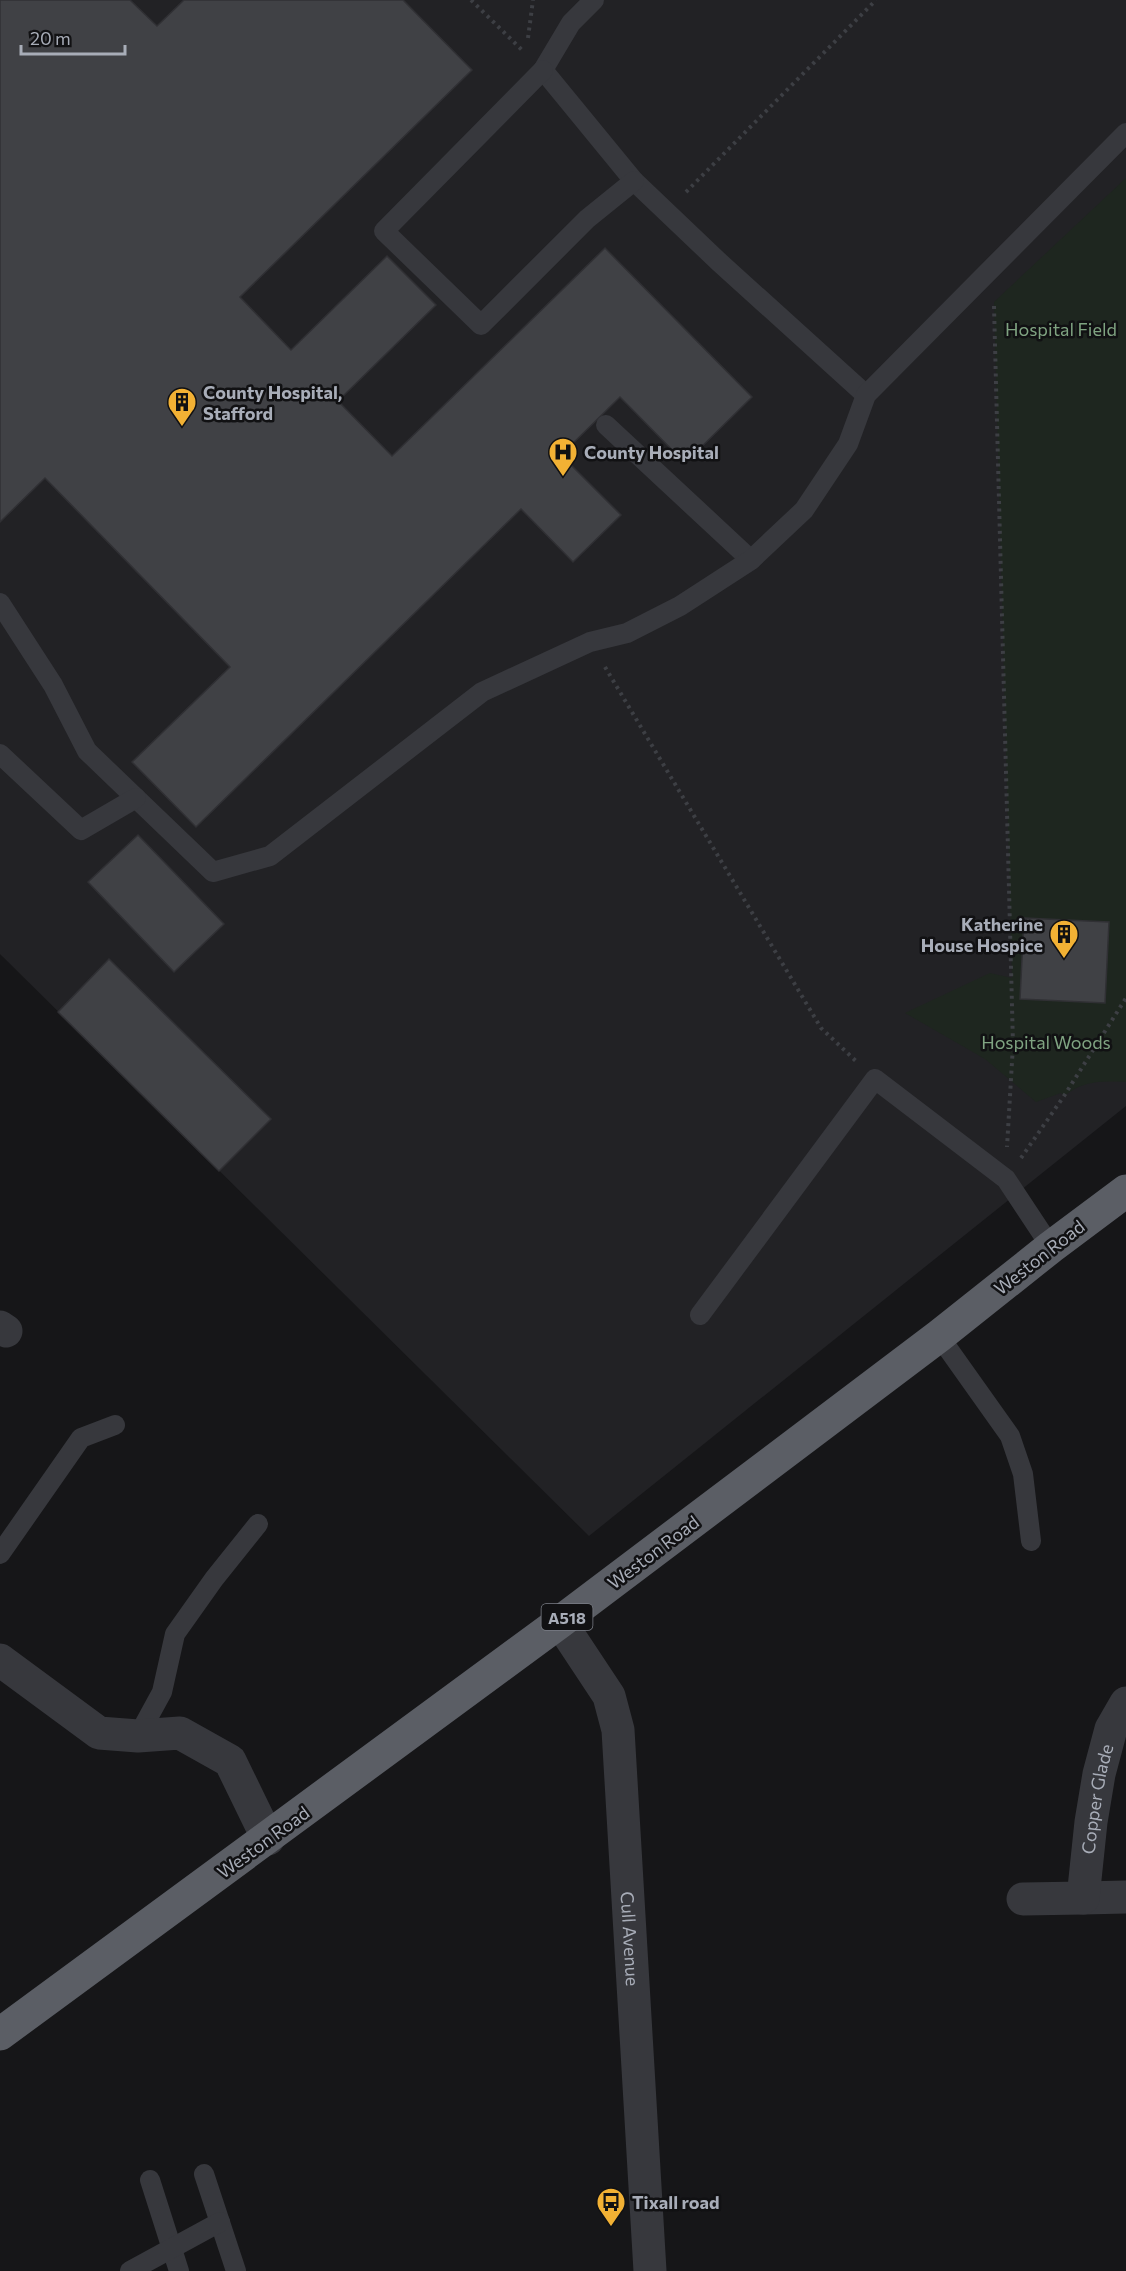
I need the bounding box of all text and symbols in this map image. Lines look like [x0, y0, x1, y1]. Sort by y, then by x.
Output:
scale bar [21, 18, 124, 56]
text: 20 m [30, 27, 71, 49]
park label: Hospital Field [1005, 318, 1117, 340]
place label: County Hospital, Stafford [203, 381, 342, 424]
building icon: County Hospital, Stafford [166, 386, 198, 428]
hospital icon: County Hospital [547, 436, 579, 478]
place label: County Hospital [584, 441, 719, 463]
place label: Katherine House Hospice [921, 913, 1043, 956]
building icon: Katherine House Hospice [1048, 918, 1080, 960]
park label: Hospital Woods [981, 1031, 1111, 1053]
street label: Weston Road [989, 1215, 1089, 1299]
street label: Weston Road [603, 1511, 703, 1593]
road number: A518 [542, 1604, 592, 1630]
street label: Copper Glade [1077, 1741, 1118, 1855]
street label: Weston Road [213, 1801, 313, 1883]
street label: Cull Avenue [617, 1891, 644, 1987]
bus stop icon: Tixall road [595, 2186, 627, 2228]
place label: Tixall road [632, 2191, 720, 2213]

